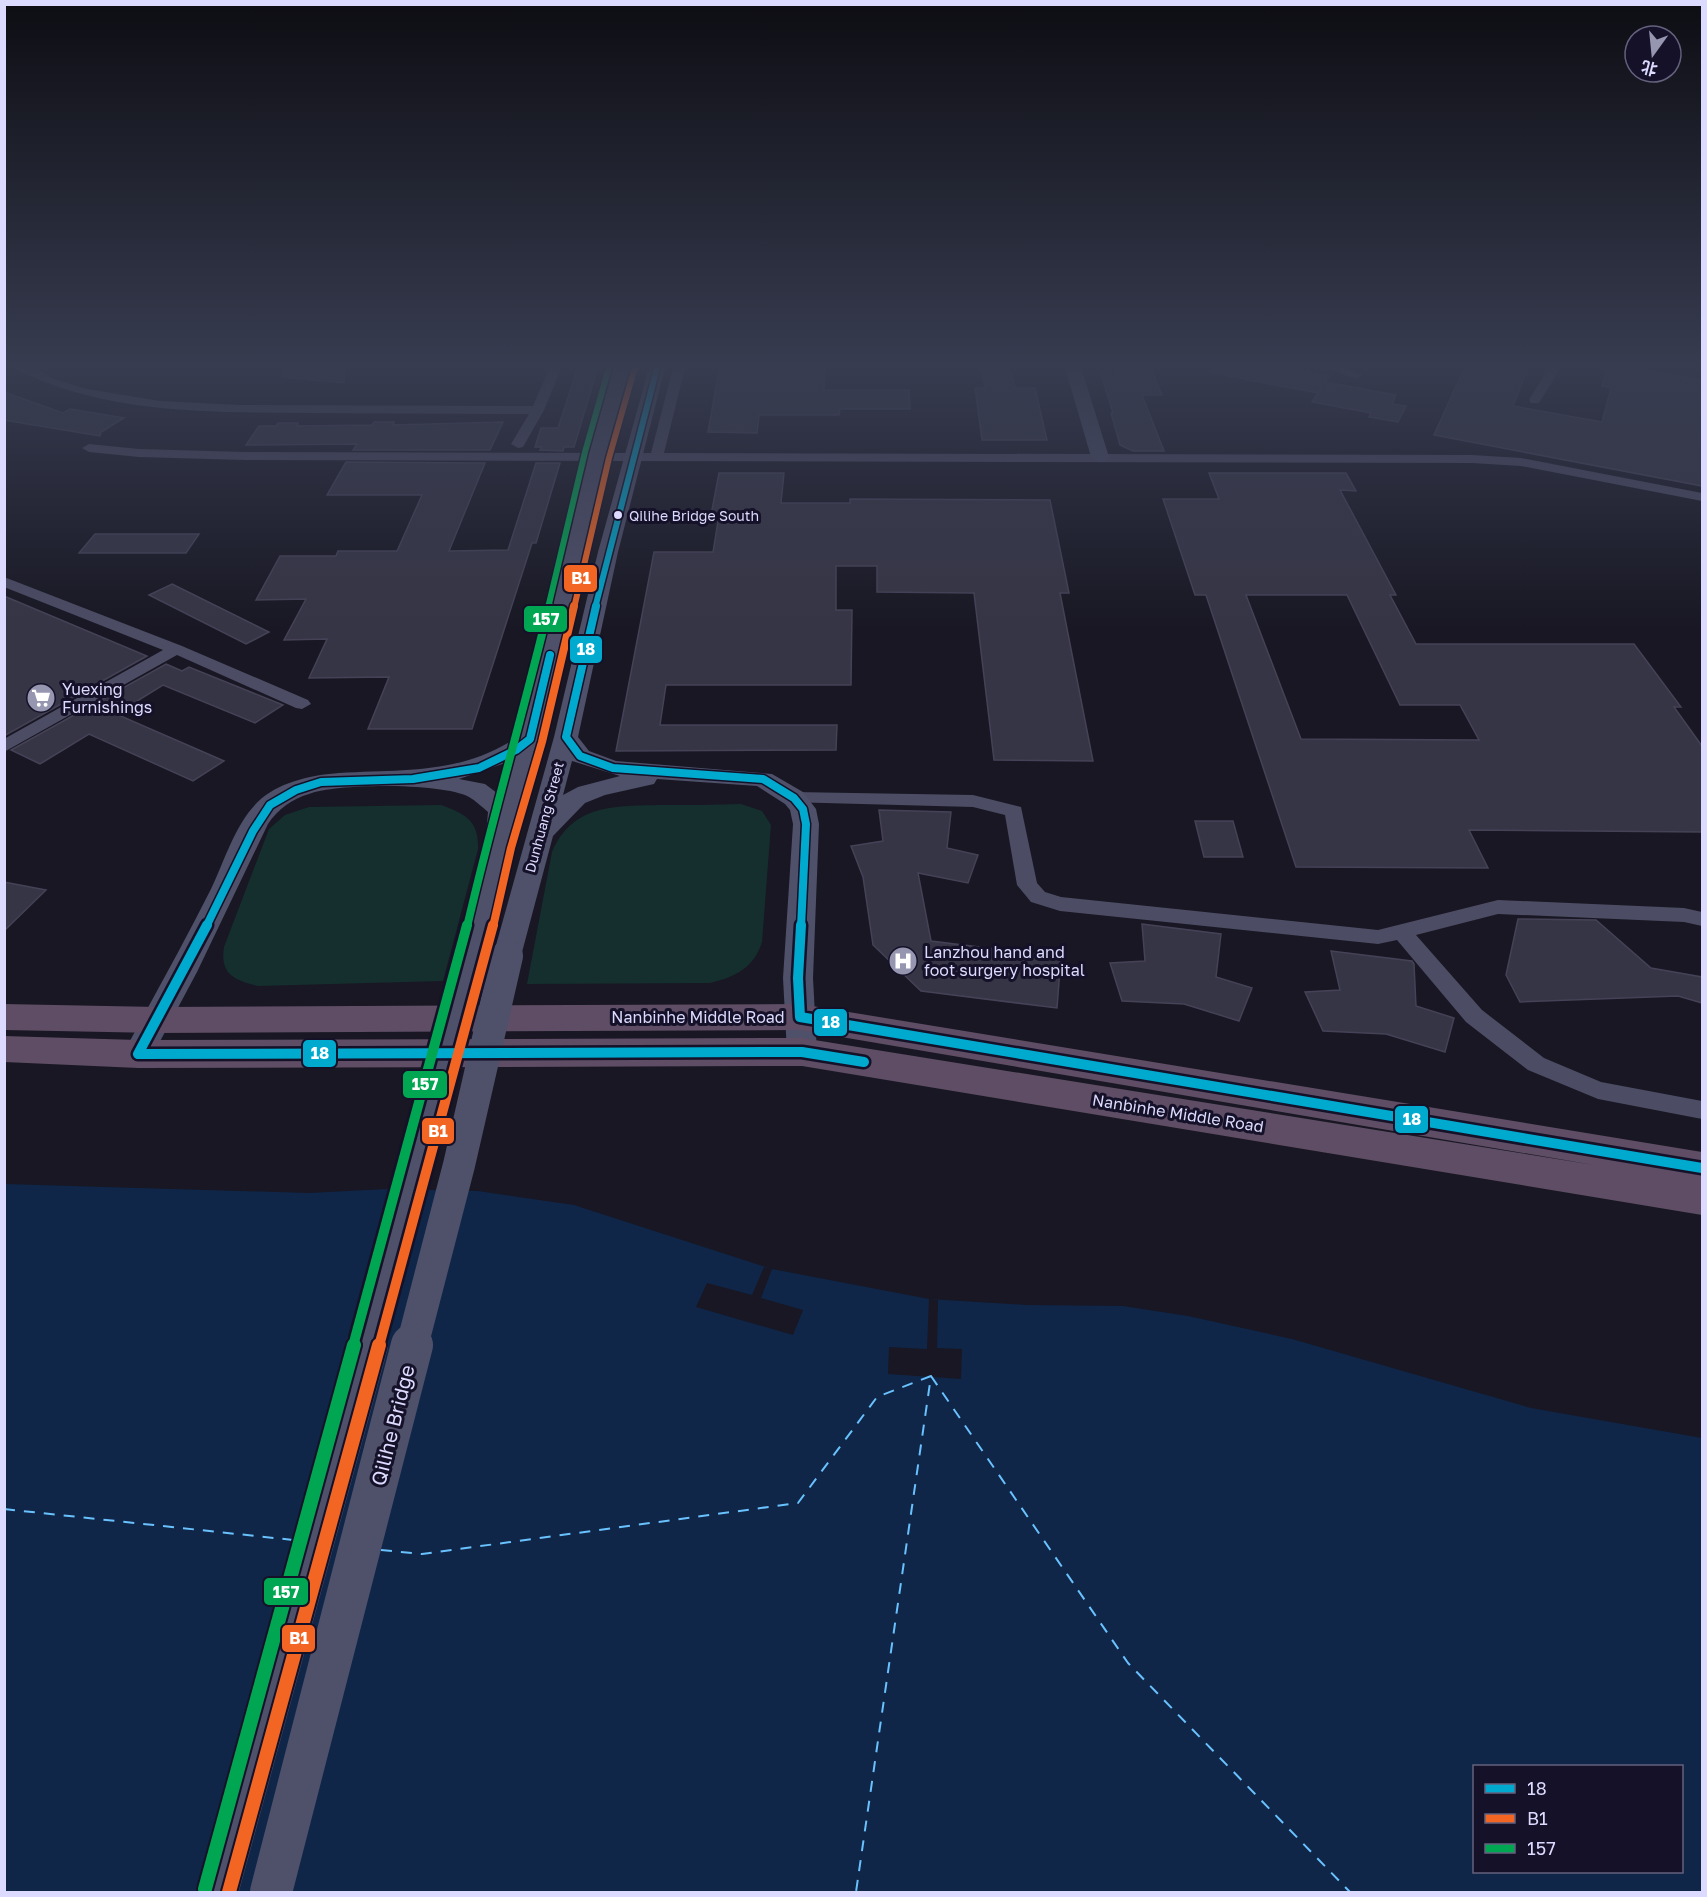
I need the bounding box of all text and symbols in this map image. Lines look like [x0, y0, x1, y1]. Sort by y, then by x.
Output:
north arrow [1623, 24, 1683, 84]
text: 北 [1639, 57, 1659, 80]
place label: Qilihe Bridge South [629, 507, 759, 524]
marker: Qilihe Bridge South [612, 509, 624, 521]
line badge: B1 [563, 564, 598, 593]
text: B1 [571, 568, 591, 588]
line badge: 157 [523, 605, 568, 633]
text: 157 [533, 609, 560, 629]
line badge: 18 [569, 635, 603, 664]
text: 18 [577, 639, 595, 659]
place label: Yuexing Furnishings [62, 679, 152, 717]
supermarket icon: Yuexing Furnishings [25, 682, 57, 714]
street label: Dunhuang Street [521, 760, 567, 874]
place label: Lanzhou hand and foot surgery hospital [924, 942, 1085, 980]
hospital icon: Lanzhou hand and foot surgery hospital [887, 945, 919, 977]
street label: Nanbinhe Middle Road [611, 1007, 785, 1027]
line badge: 18 [813, 1008, 848, 1037]
text: 18 [822, 1012, 840, 1032]
line badge: 18 [302, 1039, 337, 1068]
text: 18 [311, 1043, 329, 1063]
line badge: 157 [402, 1070, 448, 1099]
text: 157 [412, 1074, 439, 1094]
street label: Nanbinhe Middle Road [1091, 1090, 1265, 1136]
line badge: 18 [1394, 1105, 1429, 1134]
text: 18 [1403, 1109, 1421, 1129]
line badge: B1 [421, 1117, 455, 1145]
text: B1 [428, 1121, 448, 1141]
street label: Qilihe Bridge [365, 1362, 419, 1488]
line badge: 157 [263, 1577, 309, 1606]
text: 157 [273, 1582, 300, 1602]
line badge: B1 [281, 1624, 316, 1653]
text: B1 [289, 1628, 309, 1648]
legend [1473, 1765, 1683, 1873]
text: 18 [1527, 1777, 1547, 1799]
text: B1 [1527, 1807, 1548, 1829]
text: 157 [1527, 1837, 1556, 1859]

